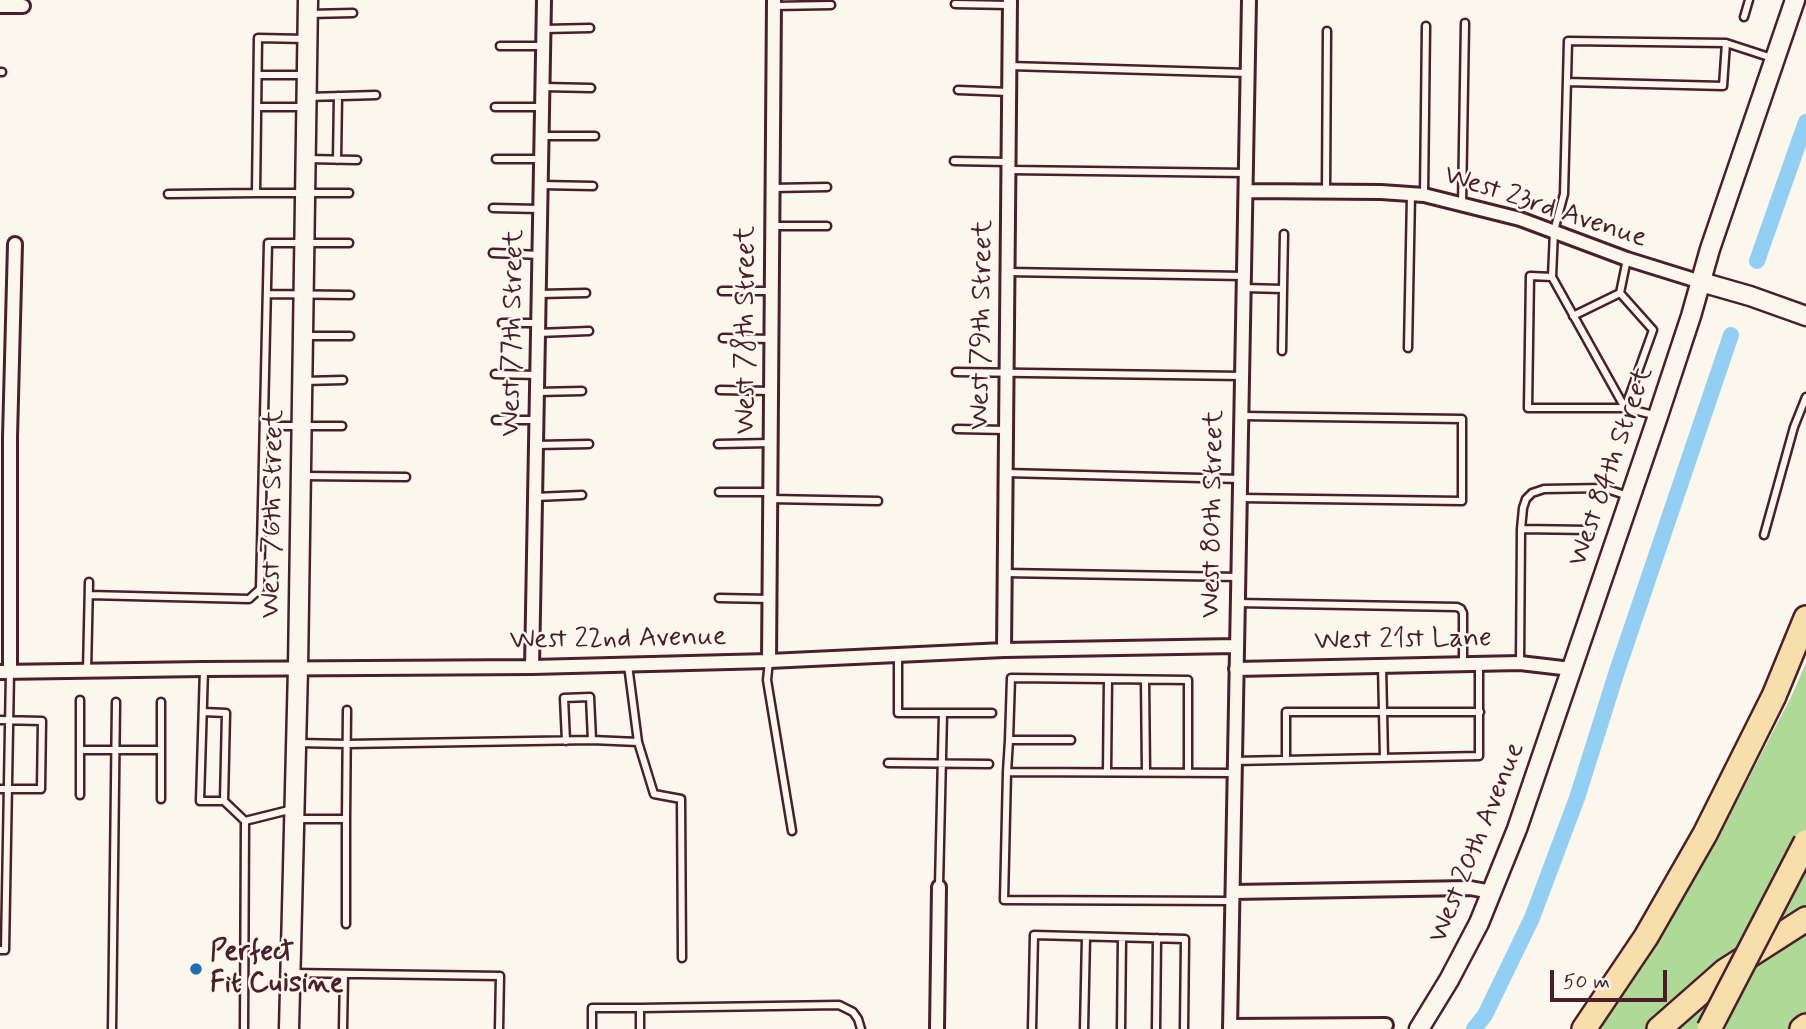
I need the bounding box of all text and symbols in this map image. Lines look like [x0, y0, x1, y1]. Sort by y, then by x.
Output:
street label: West 23rd Avenue [1439, 159, 1651, 257]
street label: West 79th Street [964, 220, 1002, 430]
street label: West 78th Street [730, 226, 764, 434]
street label: West 77th Street [495, 229, 533, 437]
street label: West 84th Street [1562, 363, 1662, 571]
street label: West 76th Street [255, 409, 293, 619]
street label: West 80th Street [1195, 410, 1233, 618]
street label: West 22nd Avenue [509, 621, 727, 659]
street label: West 21st Lane [1314, 623, 1492, 659]
street label: West 20th Avenue [1422, 738, 1534, 948]
place label: Perfect Fit Cuisine [210, 936, 344, 1002]
scale bar [1554, 956, 1671, 1000]
marker: Perfect Fit Cuisine [188, 961, 204, 977]
text: 50 m [1563, 968, 1610, 996]

